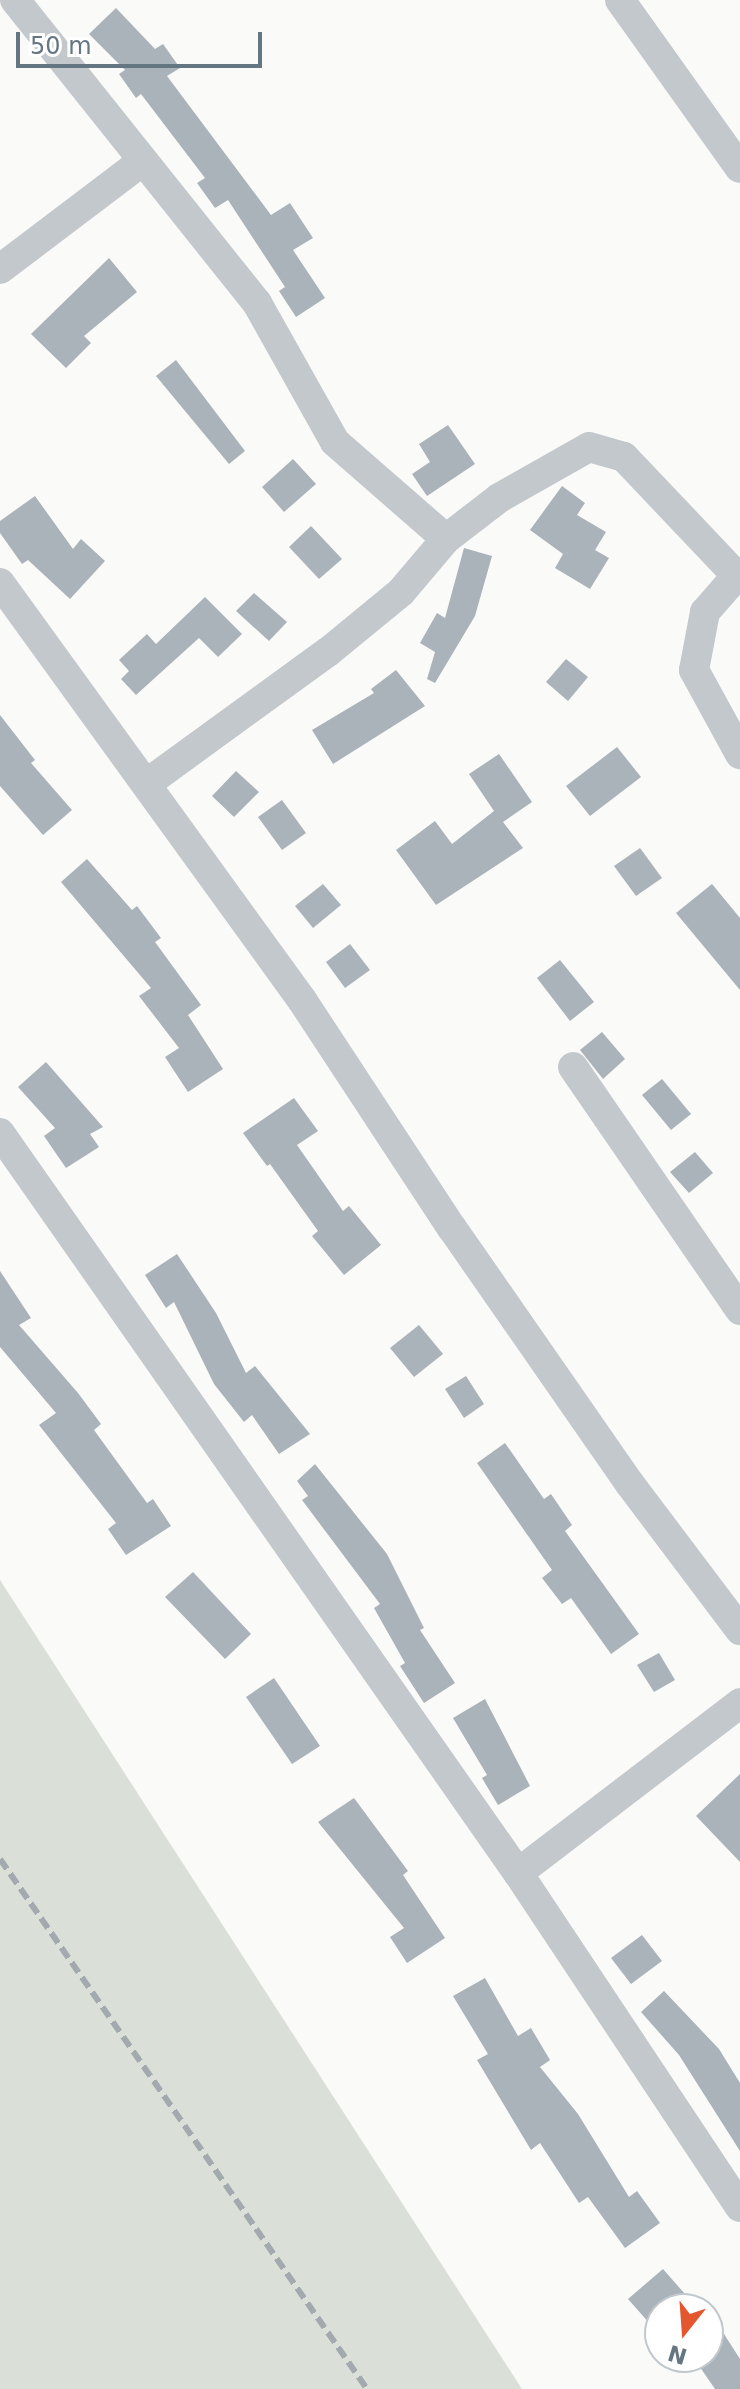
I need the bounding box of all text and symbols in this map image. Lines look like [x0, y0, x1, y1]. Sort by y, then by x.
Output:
scale bar [20, 16, 266, 66]
text: 50 m [30, 32, 92, 60]
north arrow [644, 2293, 724, 2373]
text: N [665, 2340, 690, 2369]

